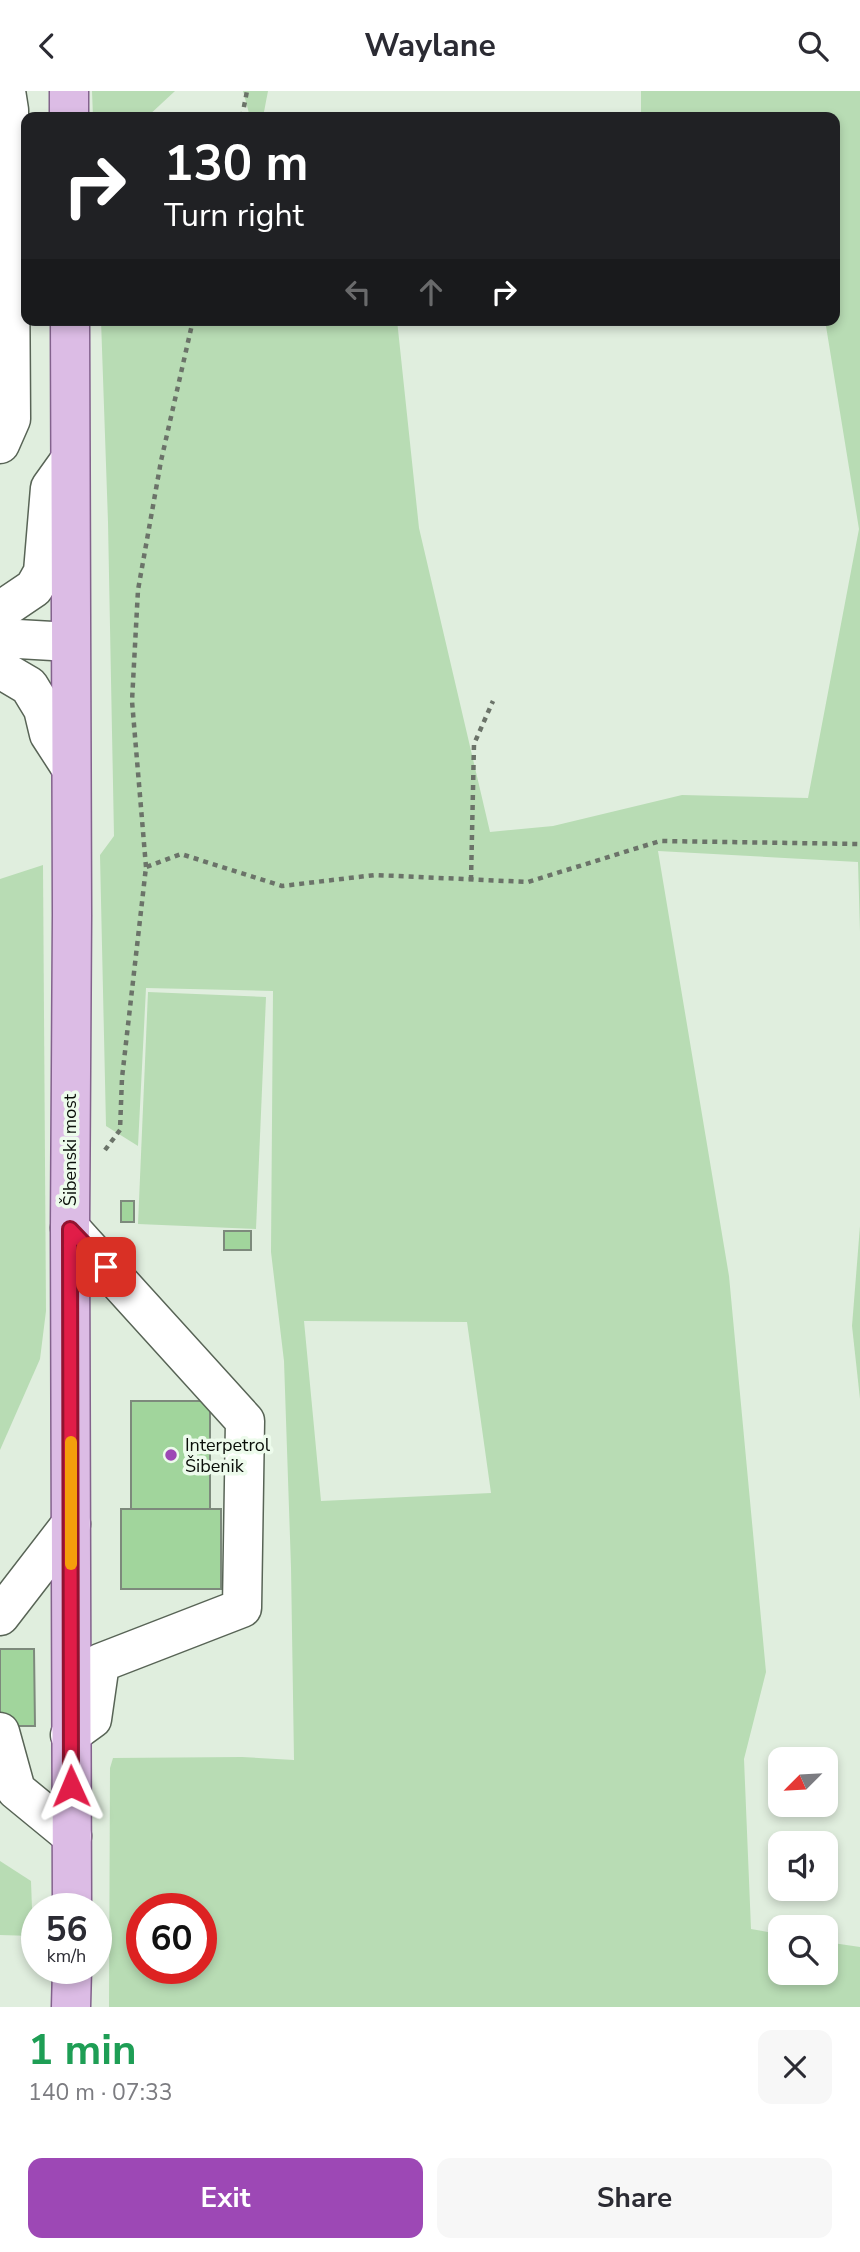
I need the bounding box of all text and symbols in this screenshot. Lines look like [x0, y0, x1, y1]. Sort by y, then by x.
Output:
text: Waylane [364, 24, 496, 67]
icon: back [28, 27, 66, 65]
icon: search [794, 27, 832, 65]
text: 130 m [164, 130, 308, 197]
icon: right [49, 140, 140, 231]
text: Turn right [164, 194, 304, 237]
icon: left [339, 273, 377, 311]
icon: ahead [412, 273, 450, 311]
icon: right [485, 273, 523, 311]
street label: Šibenski most [58, 1093, 82, 1206]
pin [76, 1237, 136, 1297]
icon: arrive [87, 1248, 125, 1286]
place label: Interpetrol Šibenik [185, 1433, 271, 1478]
marker: Interpetrol Šibenik [163, 1447, 179, 1463]
north arrow [768, 1747, 838, 1817]
map controls [768, 1747, 838, 1985]
position arrow [34, 1749, 108, 1823]
button: sound [768, 1831, 838, 1901]
speed limit sign: 60 [126, 1893, 217, 1984]
text: 56 [45, 1906, 88, 1953]
button: search [768, 1915, 838, 1985]
text: km/h [47, 1944, 86, 1968]
text: 1 min [28, 2022, 137, 2079]
button: close [758, 2030, 832, 2104]
text: 140 m · 07:33 [28, 2077, 173, 2108]
button: Exit [28, 2158, 423, 2238]
button: Share [437, 2158, 832, 2238]

